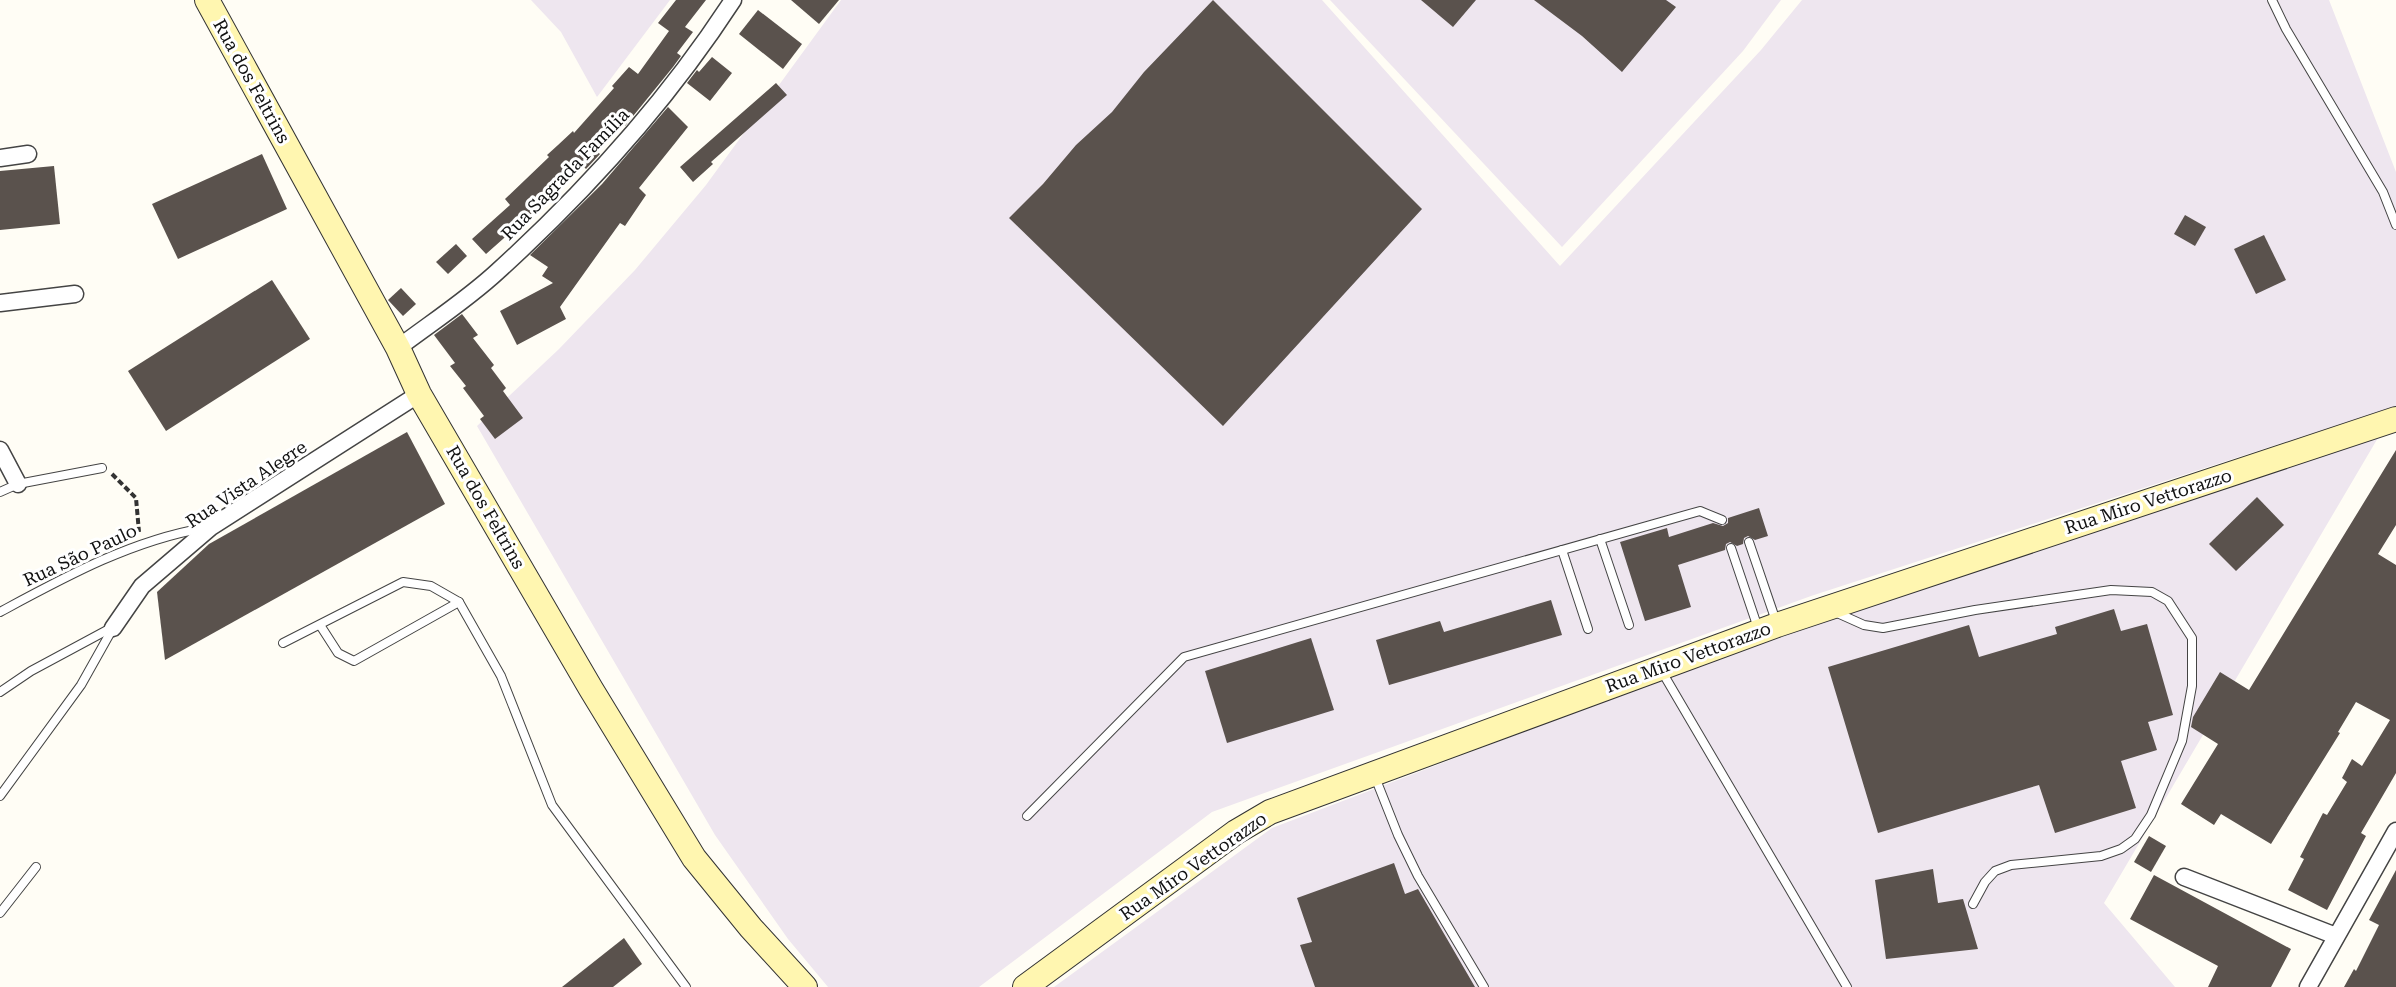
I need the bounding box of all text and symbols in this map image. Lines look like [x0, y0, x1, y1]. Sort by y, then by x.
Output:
street label: Rua dos Feltrins [209, 15, 295, 147]
street label: Rua Sagrada Família [497, 104, 633, 244]
street label: Rua Vista Alegre [182, 436, 310, 532]
street label: Rua dos Feltrins [442, 442, 530, 572]
street label: Rua Miro Vettorazzo [2062, 464, 2234, 538]
street label: Rua São Paulo [20, 520, 140, 590]
street label: Rua Miro Vettorazzo [1602, 617, 1774, 697]
street label: Rua Miro Vettorazzo [1116, 807, 1270, 925]

